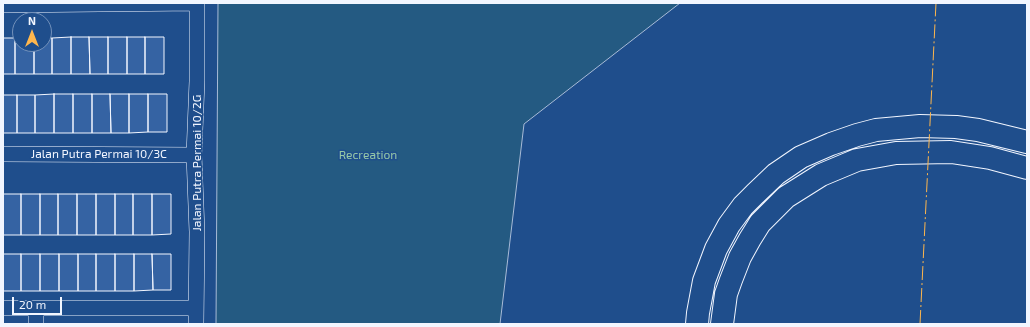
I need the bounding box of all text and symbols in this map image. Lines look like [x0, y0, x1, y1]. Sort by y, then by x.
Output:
north arrow [12, 12, 52, 52]
text: N [28, 14, 36, 27]
street label: Jalan Putra Permai 10/2G [190, 95, 204, 231]
street label: Jalan Putra Permai 10/3C [31, 147, 167, 161]
park label: Recreation [339, 148, 397, 162]
scale bar [14, 289, 64, 315]
text: 20 m [19, 297, 46, 311]

